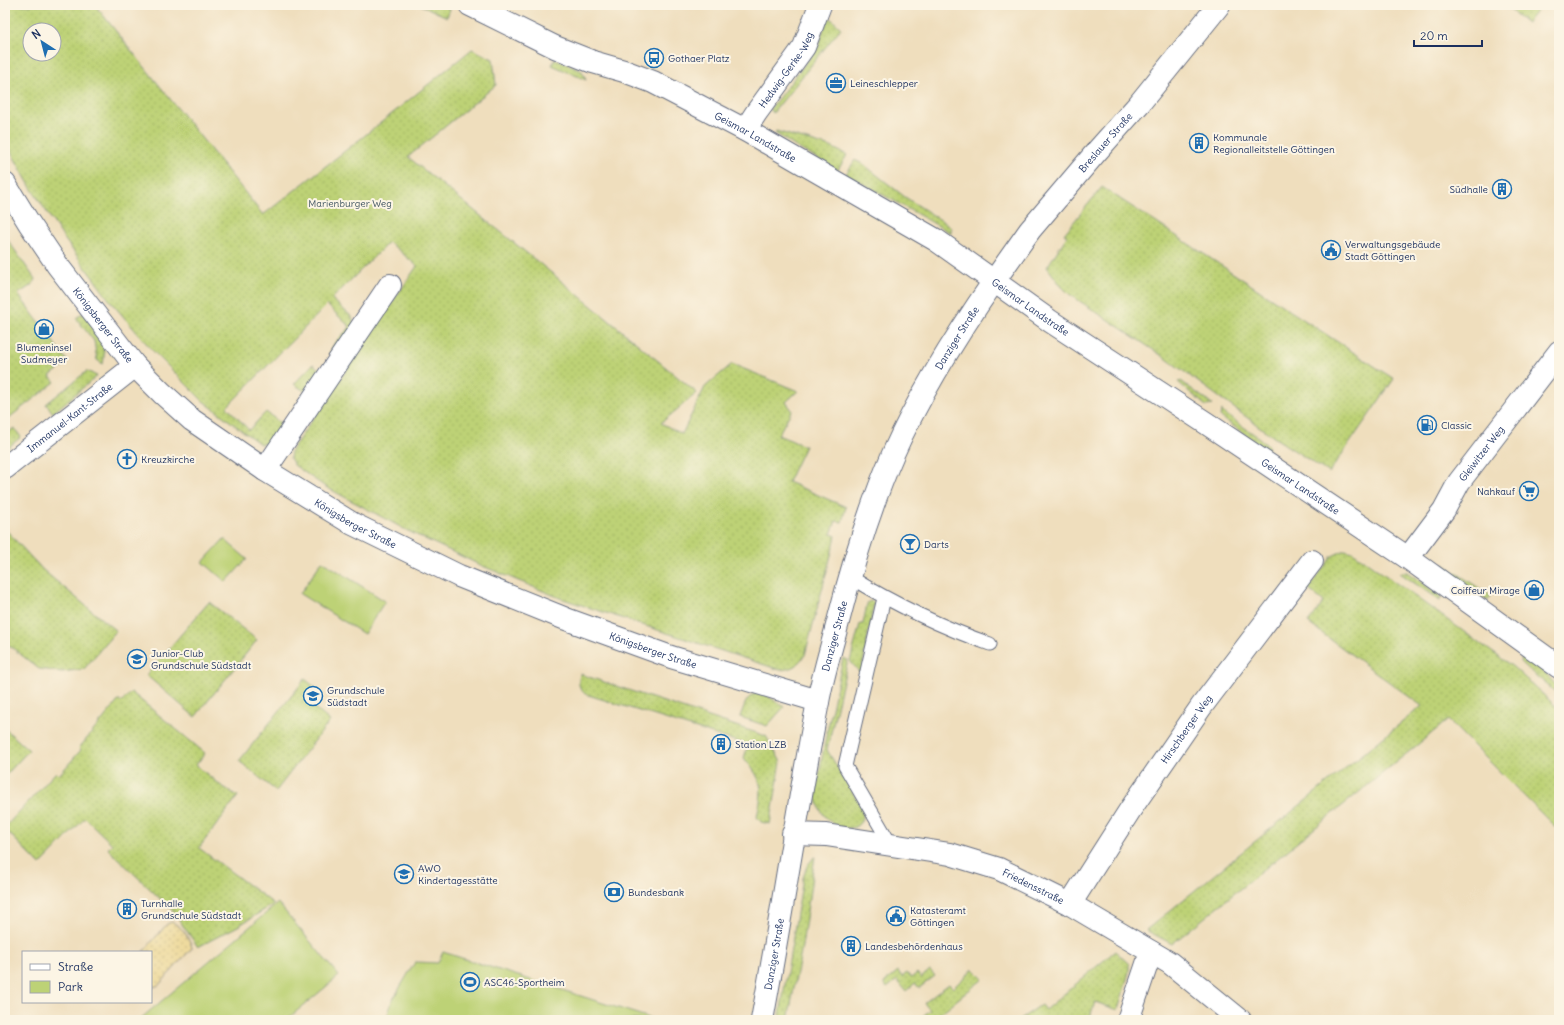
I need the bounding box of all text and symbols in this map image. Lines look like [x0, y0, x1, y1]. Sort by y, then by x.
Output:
north arrow [22, 22, 62, 62]
scale bar [1414, 22, 1482, 48]
text: N [29, 26, 43, 42]
text: 20 m [1420, 28, 1448, 43]
street label: Hedwig-Gerke-Weg [756, 30, 816, 110]
bus stop icon: Gothaer Platz [643, 47, 665, 69]
place label: Gothaer Platz [668, 52, 730, 65]
office icon: Leineschlepper [825, 72, 847, 94]
place label: Leineschlepper [850, 77, 918, 90]
street label: Geismar Landstraße [712, 109, 799, 165]
street label: Breslauer Straße [1076, 110, 1135, 175]
place label: Kommunale Regionalleitstelle Göttingen [1213, 131, 1335, 156]
building icon: Kommunale Regionalleitstelle Göttingen [1188, 132, 1210, 154]
building icon: Südhalle [1491, 178, 1513, 200]
place label: Südhalle [1449, 183, 1488, 196]
park label: Marienburger Weg [308, 197, 392, 210]
place label: Verwaltungsgebäude Stadt Göttingen [1345, 238, 1440, 263]
public building icon: Verwaltungsgebäude Stadt Göttingen [1320, 239, 1342, 261]
street label: Geismar Landstraße [989, 275, 1072, 338]
street label: Königsberger Straße [70, 285, 136, 365]
street label: Danziger Straße [932, 304, 982, 372]
shop icon: Blumeninsel Sudmeyer [33, 318, 55, 340]
place label: Blumeninsel Sudmeyer [17, 341, 71, 366]
street label: Immanuel-Kant-Straße [24, 380, 115, 455]
fuel station icon: Classic [1416, 414, 1438, 436]
place label: Classic [1441, 419, 1472, 432]
street label: Gleiwitzer Weg [1456, 423, 1507, 484]
church icon: Kreuzkirche [116, 448, 138, 470]
place label: Kreuzkirche [141, 453, 195, 466]
street label: Geismar Landstraße [1259, 455, 1342, 517]
supermarket icon: Nahkauf [1518, 480, 1540, 502]
place label: Nahkauf [1477, 485, 1516, 498]
street label: Königsberger Straße [312, 495, 399, 551]
bar icon: Darts [899, 533, 921, 555]
place label: Darts [924, 538, 949, 551]
shop icon: Coiffeur Mirage [1523, 579, 1545, 601]
place label: Coiffeur Mirage [1451, 584, 1520, 597]
street label: Danziger Straße [819, 599, 850, 673]
street label: Königsberger Straße [608, 629, 698, 671]
place label: Junior-Club Grundschule Südstadt [151, 647, 252, 672]
school or university icon: Junior-Club Grundschule Südstadt [126, 648, 148, 670]
place label: Grundschule Südstadt [327, 684, 385, 709]
school or university icon: Grundschule Südstadt [302, 685, 324, 707]
street label: Hirschberger Weg [1158, 692, 1215, 766]
building icon: Station LZB [710, 733, 732, 755]
place label: Station LZB [735, 738, 787, 751]
place label: AWO Kindertagesstätte [418, 862, 498, 887]
school or university icon: AWO Kindertagesstätte [393, 863, 415, 885]
street label: Friedensstraße [1000, 865, 1066, 907]
bank icon: Bundesbank [603, 881, 625, 903]
place label: Bundesbank [628, 886, 684, 899]
place label: Turnhalle Grundschule Südstadt [141, 897, 242, 922]
building icon: Turnhalle Grundschule Südstadt [116, 898, 138, 920]
place label: Katasteramt Göttingen [910, 904, 966, 929]
public building icon: Katasteramt Göttingen [885, 905, 907, 927]
street label: Danziger Straße [761, 917, 786, 991]
building icon: Landesbehördenhaus [840, 935, 862, 957]
place label: Landesbehördenhaus [865, 940, 963, 953]
legend [22, 951, 152, 1003]
text: Straße [58, 959, 93, 974]
sports icon: ASC46-Sportheim [459, 971, 481, 993]
place label: ASC46-Sportheim [484, 976, 565, 989]
text: Park [58, 979, 83, 994]

